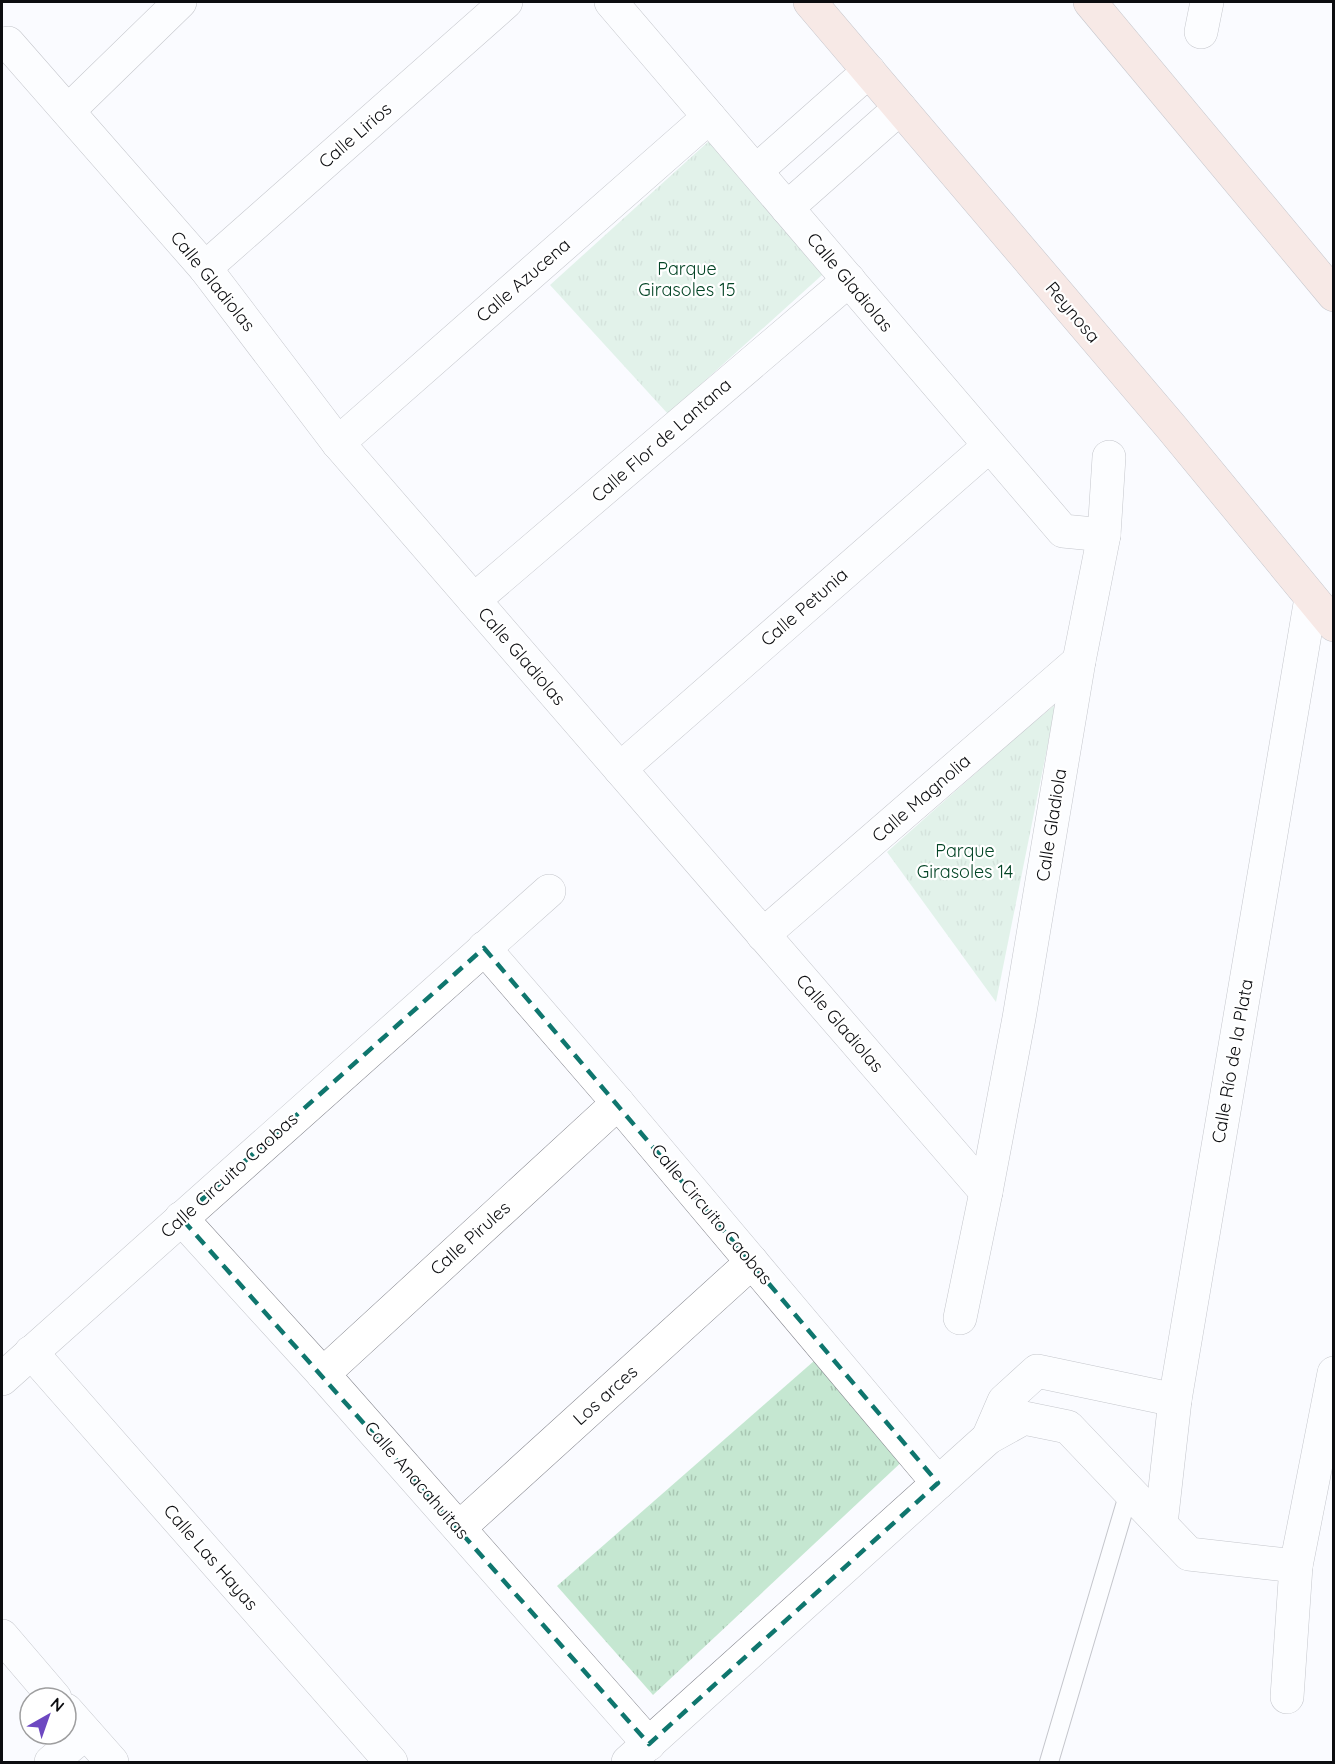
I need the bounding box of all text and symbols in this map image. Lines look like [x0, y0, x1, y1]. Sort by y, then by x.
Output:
street label: Calle Lirios [314, 97, 396, 173]
street label: Calle Gladiolas [166, 226, 260, 336]
street label: Calle Gladiolas [802, 228, 898, 336]
street label: Calle Azucena [471, 233, 575, 327]
park label: Parque Girasoles 15 [638, 257, 736, 301]
street label: Reynosa [1041, 277, 1105, 347]
street label: Calle Flor de Lantana [586, 373, 736, 507]
street label: Calle Petunia [756, 563, 852, 651]
street label: Calle Gladiolas [473, 602, 571, 710]
street label: Calle Magnolia [867, 749, 975, 847]
street label: Calle Gladiola [1031, 767, 1071, 883]
park label: Parque Girasoles 14 [917, 839, 1013, 883]
street label: Calle Gladiolas [791, 969, 889, 1077]
street label: Calle Río de la Plata [1206, 977, 1258, 1145]
street label: Calle Circuito Caobas [156, 1107, 302, 1243]
street label: Calle Circuito Caobas [646, 1139, 778, 1289]
street label: Calle Pirules [425, 1196, 515, 1280]
street label: Los arces [568, 1360, 642, 1430]
street label: Calle Anacahuitas [360, 1416, 474, 1544]
street label: Calle Las Hayas [159, 1499, 263, 1615]
north arrow [18, 1686, 78, 1746]
text: N [47, 1693, 69, 1716]

